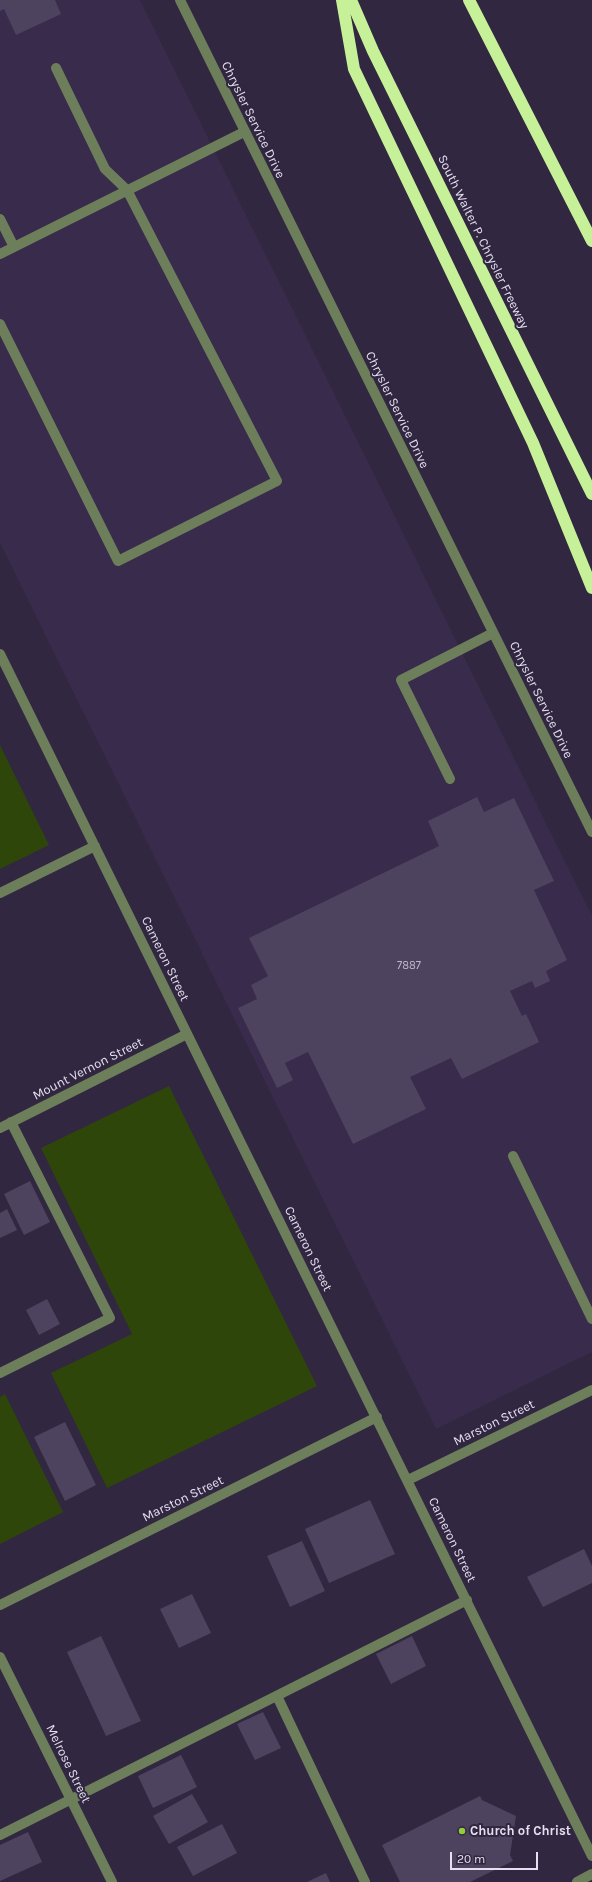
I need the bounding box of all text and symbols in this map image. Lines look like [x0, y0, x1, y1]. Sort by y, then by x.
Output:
street label: Chrysler Service Drive [218, 59, 288, 181]
street label: South Walter P. Chrysler Freeway [434, 152, 532, 332]
street label: Chrysler Service Drive [362, 349, 432, 471]
street label: Chrysler Service Drive [506, 639, 576, 761]
street label: Cameron Street [138, 914, 192, 1004]
house number: 7887 [397, 959, 421, 973]
street label: Mount Vernon Street [30, 1034, 146, 1104]
street label: Cameron Street [281, 1204, 335, 1294]
street label: Marston Street [451, 1397, 537, 1449]
street label: Marston Street [140, 1473, 226, 1525]
street label: Cameron Street [425, 1495, 479, 1585]
street label: Melrose Street [42, 1722, 94, 1806]
place label: Church of Christ [470, 1823, 571, 1839]
marker: Church of Christ [457, 1826, 467, 1836]
scale bar [452, 1844, 540, 1870]
text: 20 m [457, 1852, 485, 1866]

